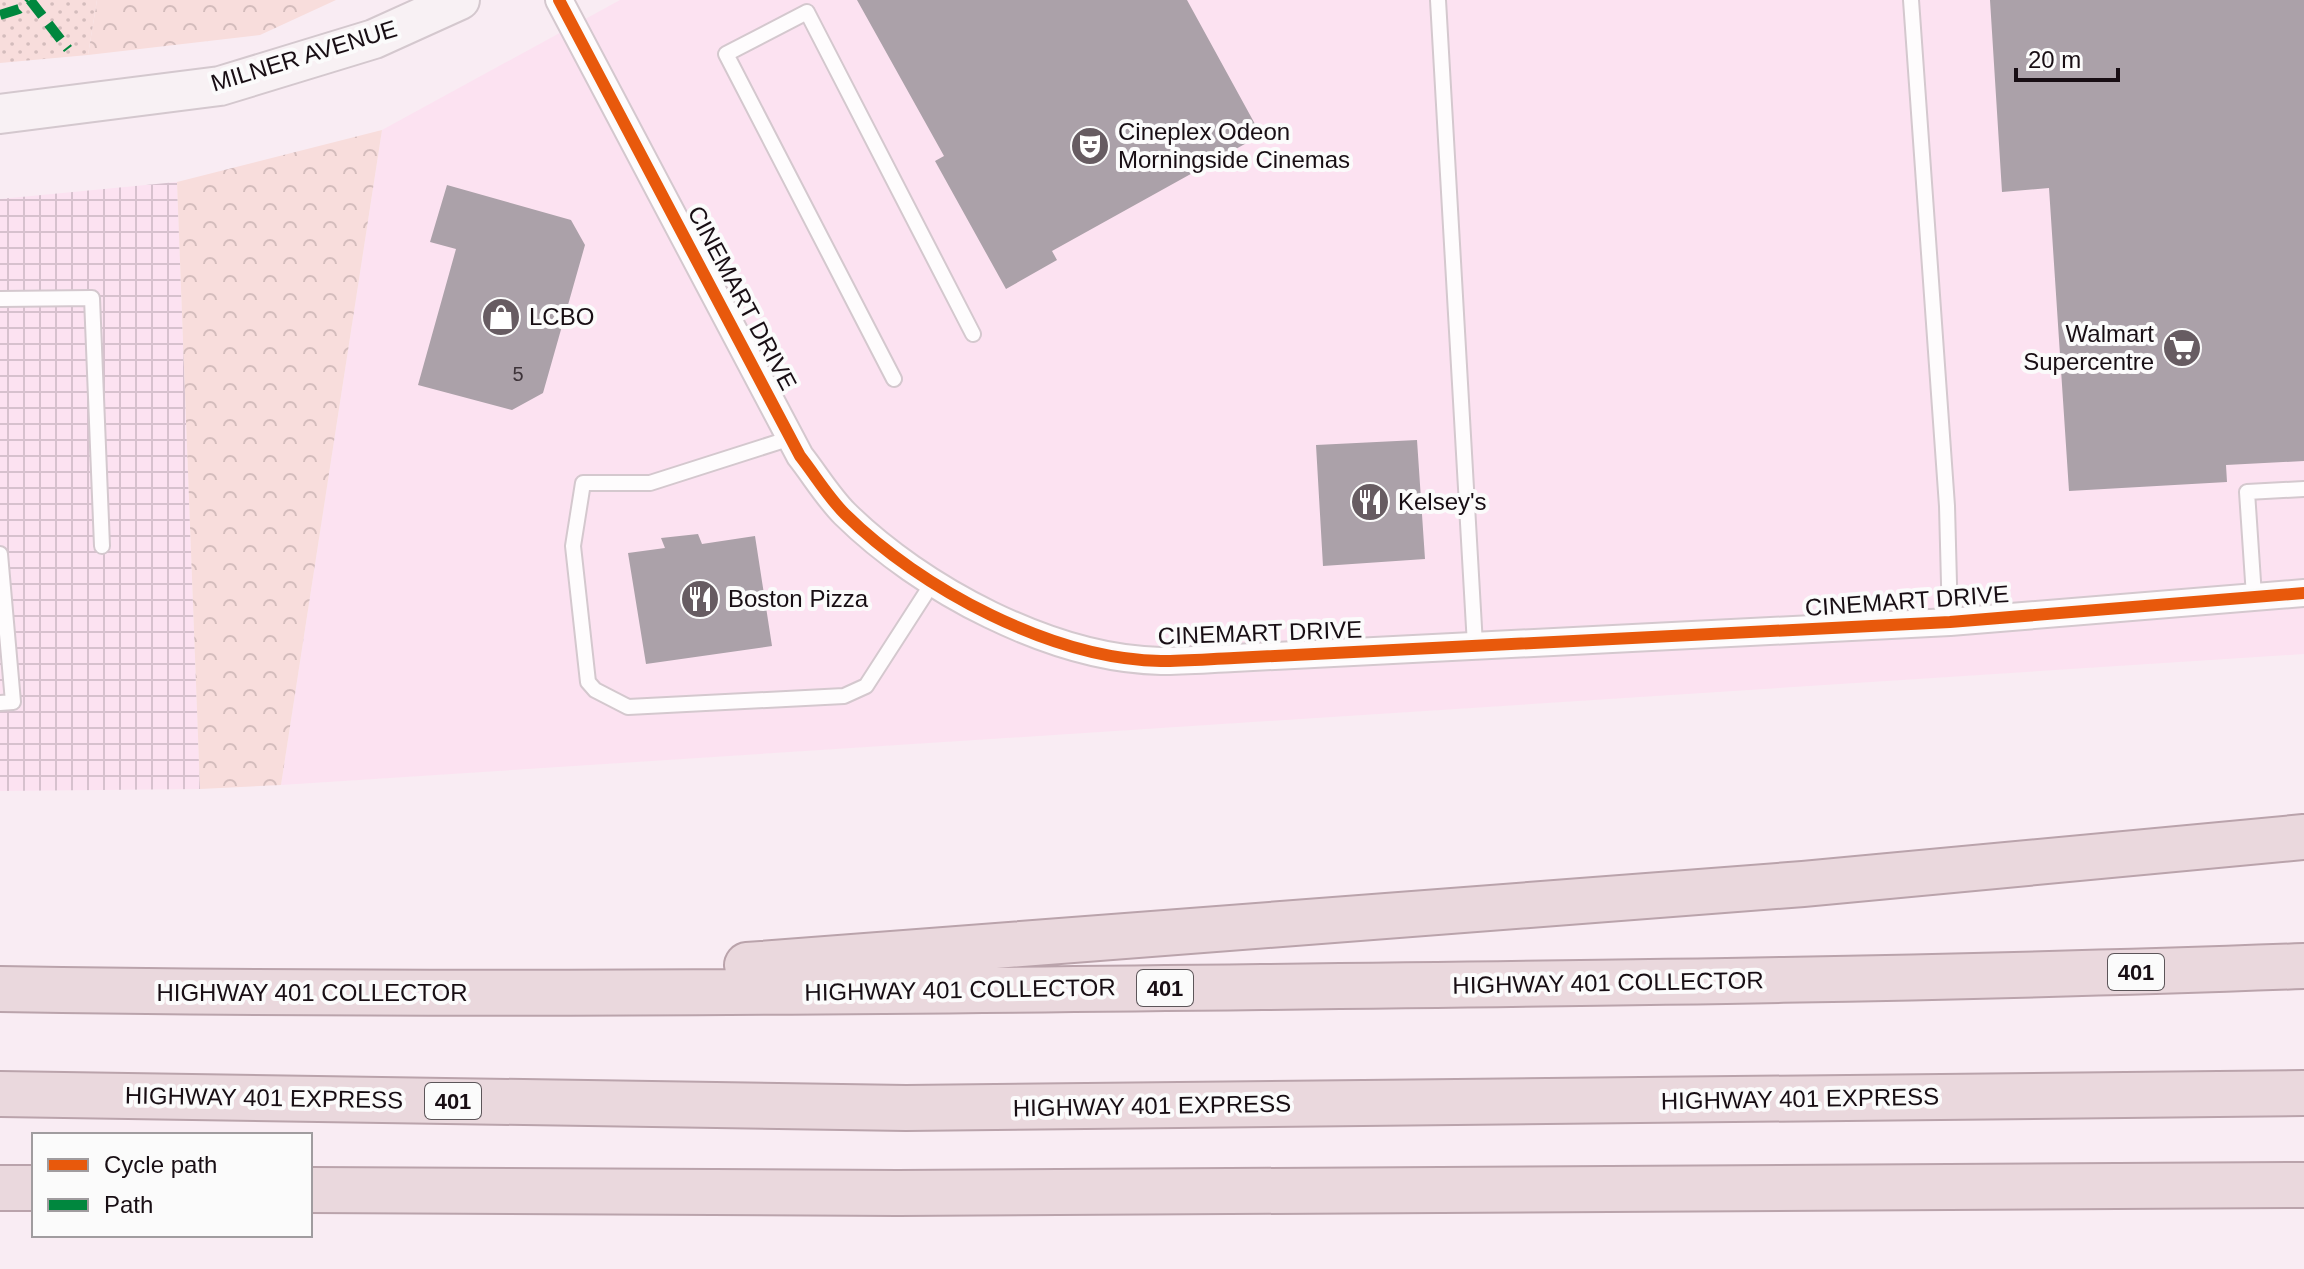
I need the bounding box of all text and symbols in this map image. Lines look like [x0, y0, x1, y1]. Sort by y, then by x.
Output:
street label: MILNER AVENUE [208, 14, 400, 97]
scale bar [2016, 32, 2118, 82]
text: 20 m [2028, 46, 2081, 73]
place label: Cineplex Odeon Morningside Cinemas [1118, 118, 1350, 173]
theatre icon: Cineplex Odeon Morningside Cinemas [1069, 125, 1111, 167]
street label: CINEMART DRIVE [683, 201, 802, 394]
shop icon: LCBO [480, 296, 522, 338]
place label: LCBO [529, 303, 594, 330]
place label: Walmart Supercentre [2023, 320, 2154, 375]
supermarket icon: Walmart Supercentre [2161, 327, 2203, 369]
house number: 5 [512, 363, 524, 385]
restaurant icon: Kelsey's [1349, 481, 1391, 523]
place label: Kelsey's [1398, 488, 1487, 515]
restaurant icon: Boston Pizza [679, 578, 721, 620]
street label: CINEMART DRIVE [1804, 580, 2010, 621]
place label: Boston Pizza [728, 585, 869, 612]
street label: CINEMART DRIVE [1157, 615, 1363, 650]
road number: 401 [2108, 954, 2164, 990]
street label: HIGHWAY 401 COLLECTOR [1452, 966, 1764, 999]
road number: 401 [1137, 970, 1193, 1006]
street label: HIGHWAY 401 COLLECTOR [804, 973, 1116, 1006]
street label: HIGHWAY 401 COLLECTOR [156, 979, 468, 1006]
street label: HIGHWAY 401 EXPRESS [125, 1082, 403, 1113]
road number: 401 [425, 1083, 481, 1119]
street label: HIGHWAY 401 EXPRESS [1661, 1083, 1939, 1114]
street label: HIGHWAY 401 EXPRESS [1013, 1090, 1291, 1121]
legend [32, 1133, 312, 1237]
text: Cycle path [104, 1151, 217, 1178]
text: Path [104, 1191, 153, 1218]

